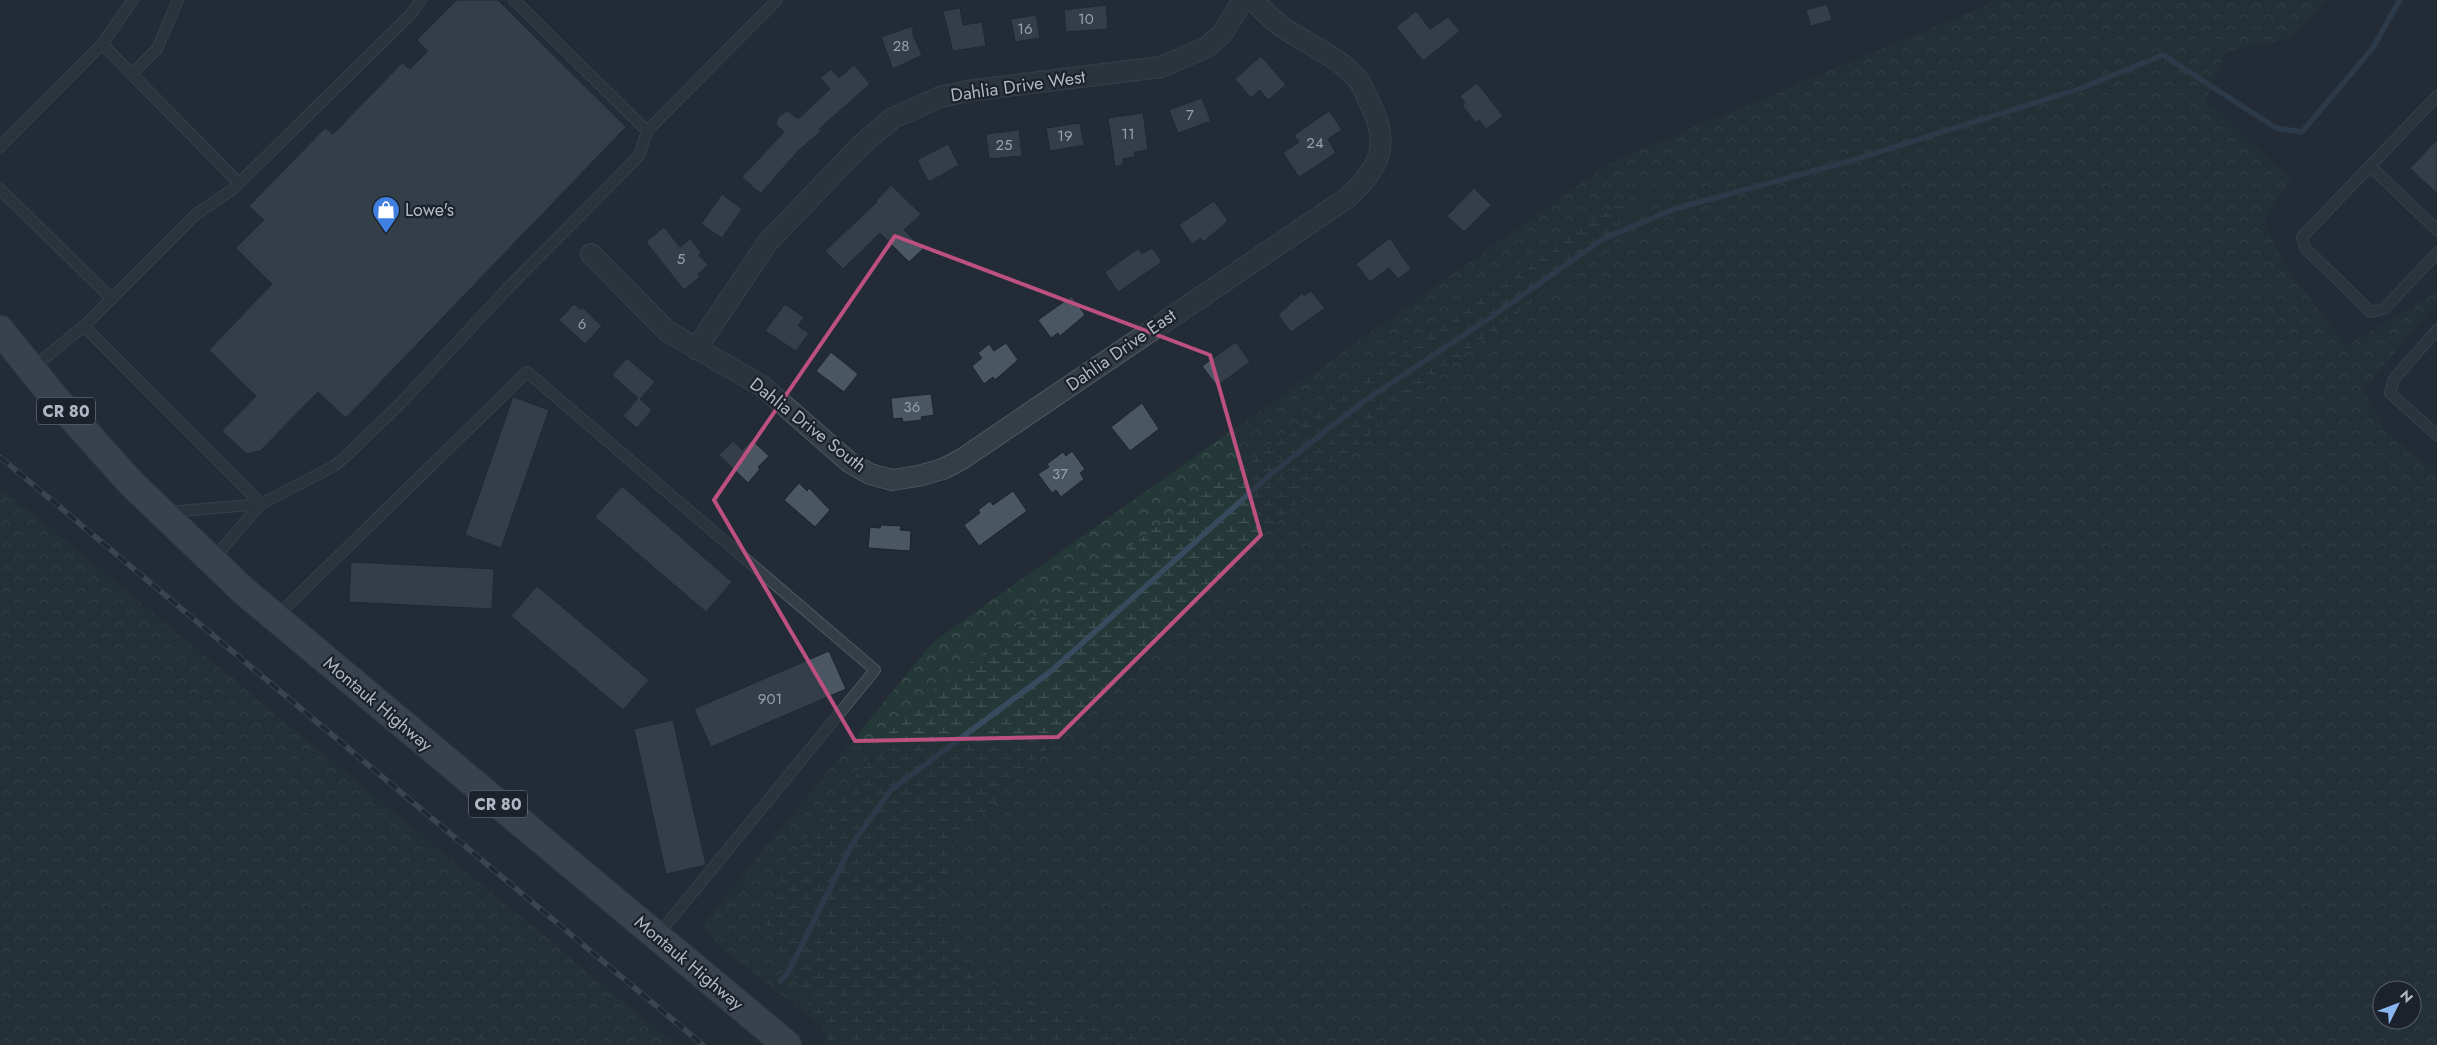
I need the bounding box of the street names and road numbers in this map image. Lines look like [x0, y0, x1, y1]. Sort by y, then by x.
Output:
street label: Dahlia Drive West [949, 64, 1088, 108]
street label: Dahlia Drive East [1061, 302, 1182, 398]
street label: Dahlia Drive South [744, 371, 872, 479]
road number: CR 80 [37, 398, 95, 424]
street label: Montauk Highway [318, 650, 438, 758]
road number: CR 80 [469, 791, 527, 818]
street label: Montauk Highway [629, 909, 749, 1017]

